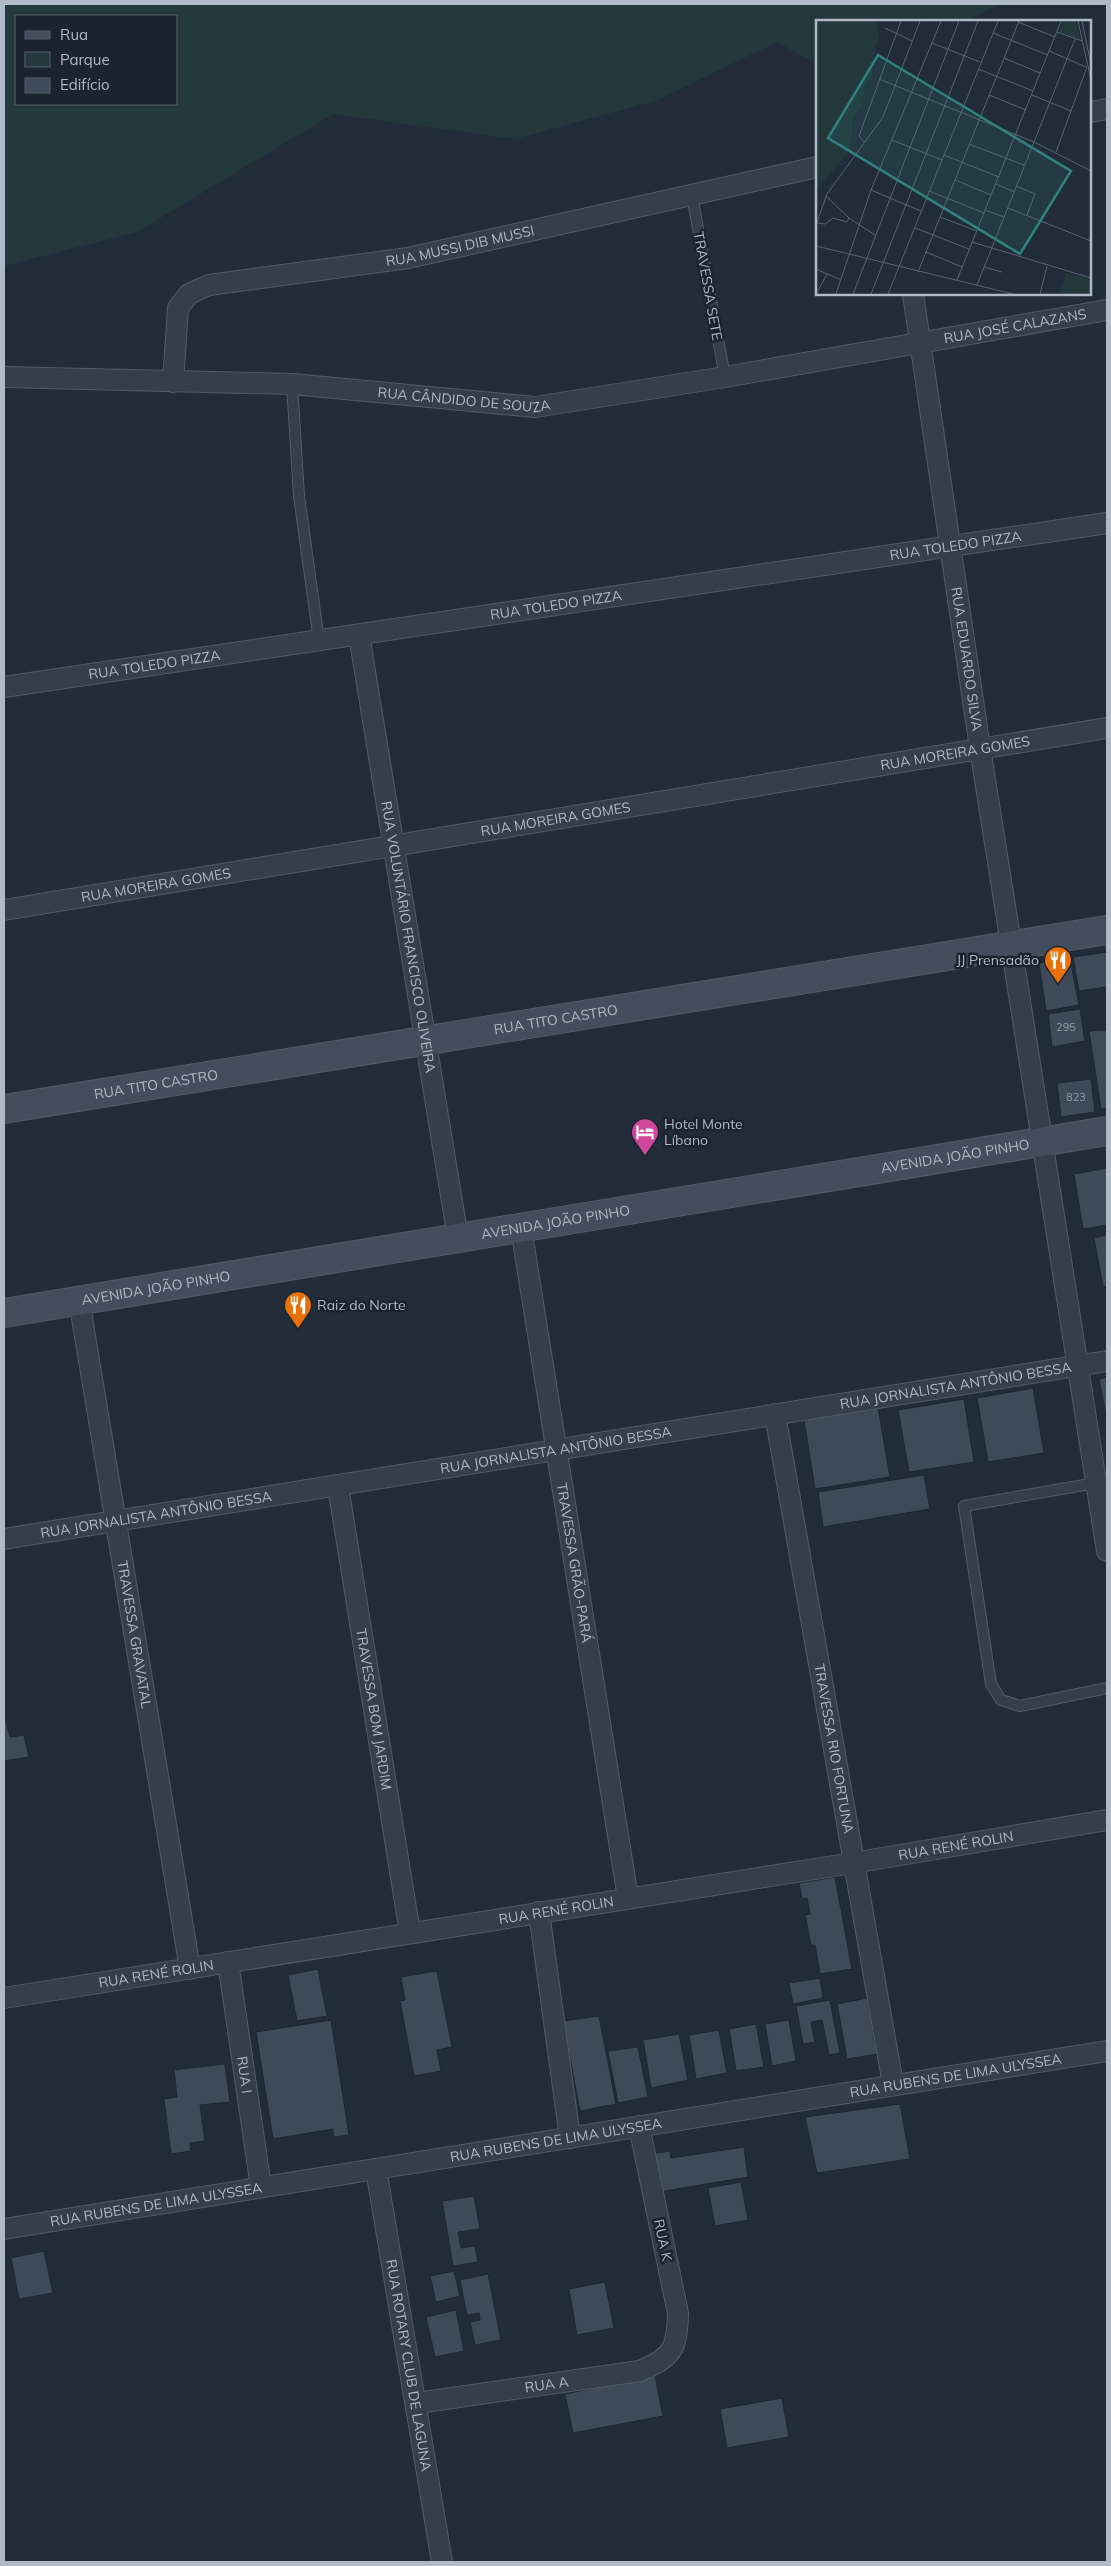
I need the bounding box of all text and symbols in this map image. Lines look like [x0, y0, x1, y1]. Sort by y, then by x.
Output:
legend [15, 15, 178, 105]
inset map [816, 20, 1091, 295]
text: Rua [60, 25, 88, 44]
text: Parque [60, 50, 110, 69]
text: Edifício [60, 75, 110, 94]
street label: RUA MUSSI DIB MUSSI [385, 221, 536, 270]
street label: TRAVESSA SETE [690, 230, 726, 342]
street label: RUA JOSÉ CALAZANS [942, 305, 1088, 347]
street label: RUA CÂNDIDO DE SOUZA [377, 383, 553, 416]
street label: RUA TOLEDO PIZZA [888, 527, 1023, 564]
street label: RUA TOLEDO PIZZA [489, 586, 624, 624]
street label: RUA EDUARDO SILVA [947, 586, 987, 733]
street label: RUA TOLEDO PIZZA [87, 646, 222, 683]
street label: RUA MOREIRA GOMES [879, 732, 1032, 774]
street label: RUA MOREIRA GOMES [479, 798, 632, 840]
street label: RUA VOLUNTÁRIO FRANCISCO OLIVEIRA [377, 800, 440, 1075]
street label: RUA MOREIRA GOMES [80, 864, 232, 906]
restaurant icon: JJ Prensadão [1043, 945, 1073, 984]
place label: JJ Prensadão [956, 951, 1039, 969]
street label: RUA TITO CASTRO [493, 1001, 619, 1038]
house number: 295 [1056, 1020, 1076, 1034]
street label: RUA TITO CASTRO [93, 1065, 219, 1103]
house number: 823 [1066, 1090, 1086, 1104]
place label: Hotel Monte Líbano [664, 1115, 743, 1149]
hotel icon: Hotel Monte Líbano [630, 1117, 660, 1156]
street label: AVENIDA JOÃO PINHO [879, 1135, 1031, 1177]
street label: AVENIDA JOÃO PINHO [480, 1201, 631, 1243]
street label: AVENIDA JOÃO PINHO [80, 1267, 232, 1309]
restaurant icon: Raiz do Norte [283, 1290, 313, 1329]
place label: Raiz do Norte [317, 1296, 406, 1314]
street label: RUA JORNALISTA ANTÔNIO BESSA [839, 1358, 1073, 1413]
street label: RUA JORNALISTA ANTÔNIO BESSA [439, 1422, 674, 1477]
street label: TRAVESSA GRÃO-PARÁ [553, 1481, 596, 1645]
street label: RUA JORNALISTA ANTÔNIO BESSA [39, 1487, 274, 1542]
street label: TRAVESSA GRAVATAL [113, 1559, 156, 1710]
street label: TRAVESSA BOM JARDIM [352, 1627, 396, 1791]
street label: TRAVESSA RIO FORTUNA [810, 1663, 858, 1836]
street label: RUA RENÉ ROLIN [897, 1827, 1015, 1864]
street label: RUA RENÉ ROLIN [497, 1892, 615, 1928]
street label: RUA RENÉ ROLIN [97, 1956, 215, 1992]
street label: RUA RUBENS DE LIMA ULYSSEA [849, 2049, 1064, 2101]
street label: RUA I [233, 2055, 256, 2095]
street label: RUA RUBENS DE LIMA ULYSSEA [449, 2114, 664, 2166]
street label: RUA RUBENS DE LIMA ULYSSEA [49, 2178, 264, 2230]
street label: RUA K [650, 2217, 676, 2264]
street label: RUA ROTARY CLUB DE LAGUNA [382, 2258, 436, 2473]
street label: RUA A [524, 2372, 570, 2396]

